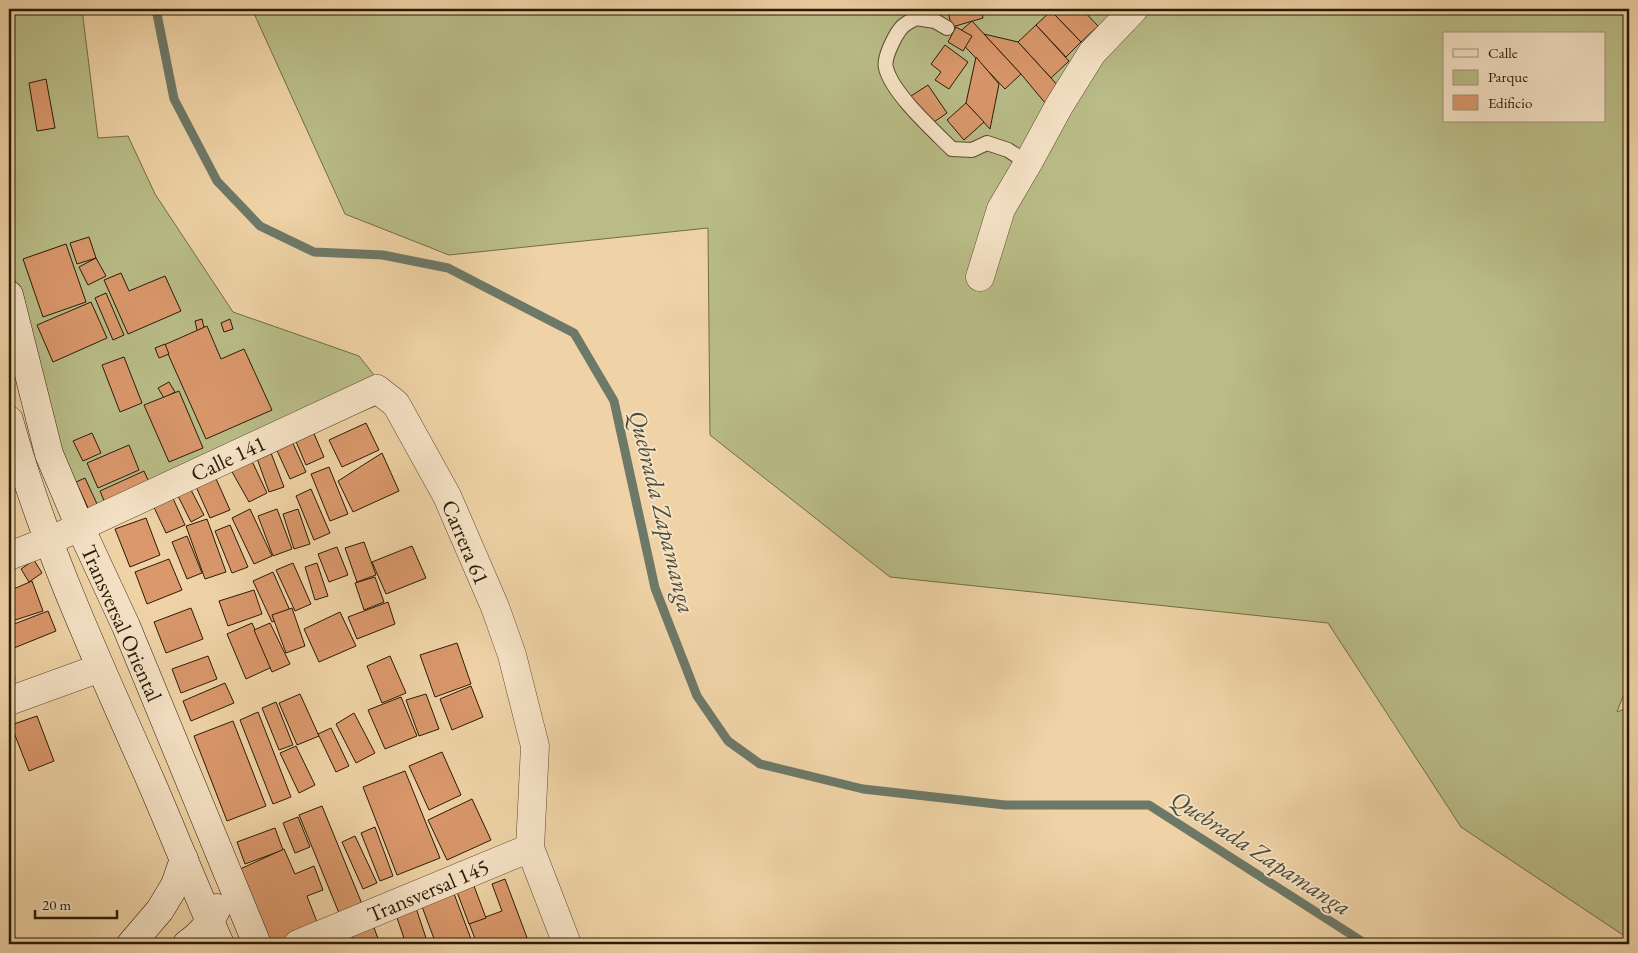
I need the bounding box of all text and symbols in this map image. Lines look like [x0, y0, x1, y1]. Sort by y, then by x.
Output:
legend [1443, 32, 1606, 122]
text: Calle [1488, 43, 1518, 62]
text: Parque [1488, 67, 1528, 86]
text: Edificio [1488, 93, 1532, 112]
water label: Quebrada Zapamanga [622, 407, 703, 617]
street label: Calle 141 [186, 428, 270, 488]
street label: Carrera 61 [435, 495, 496, 589]
street label: Transversal Oriental [74, 540, 169, 706]
water label: Quebrada Zapamanga [1165, 783, 1357, 922]
street label: Transversal 145 [363, 852, 494, 929]
scale bar [35, 888, 118, 920]
text: 20 m [42, 895, 71, 914]

